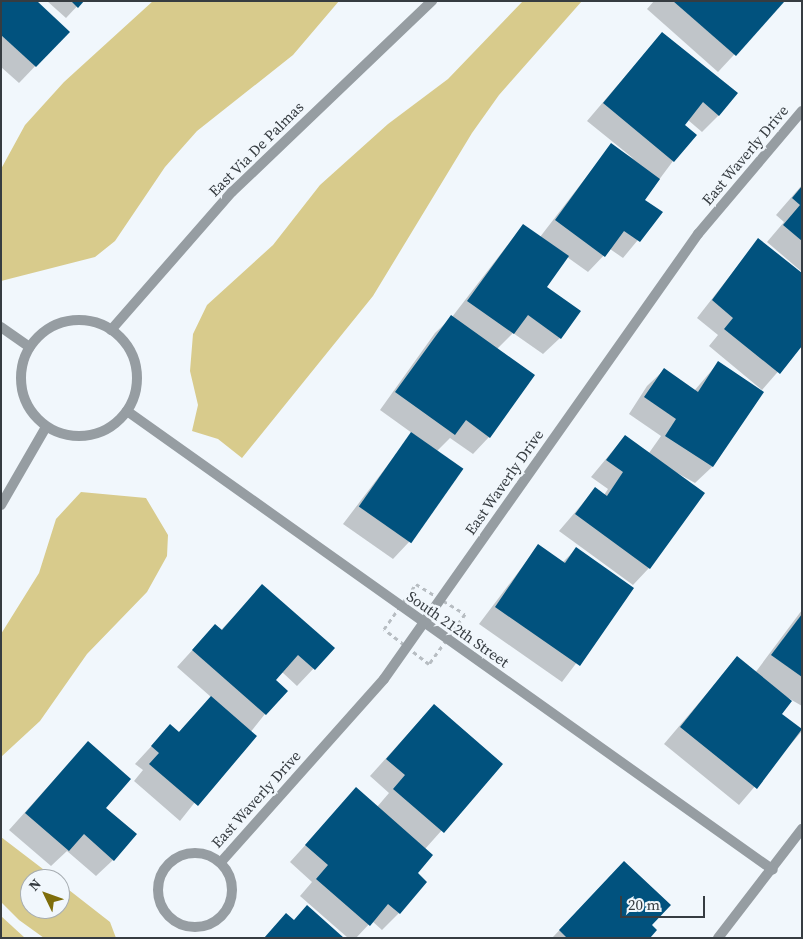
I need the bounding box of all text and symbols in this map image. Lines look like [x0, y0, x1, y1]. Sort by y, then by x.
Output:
street label: East Via De Palmas [205, 98, 307, 200]
street label: East Waverly Drive [698, 101, 792, 209]
street label: East Waverly Drive [461, 426, 547, 538]
street label: South 212th Street [403, 587, 513, 671]
street label: East Waverly Drive [207, 747, 305, 851]
north arrow [20, 869, 70, 919]
text: N [24, 874, 45, 895]
scale bar [623, 886, 708, 918]
text: 20 m [628, 894, 660, 915]

